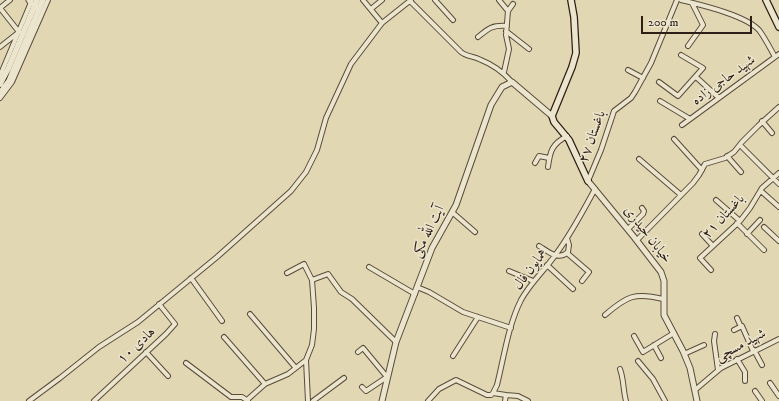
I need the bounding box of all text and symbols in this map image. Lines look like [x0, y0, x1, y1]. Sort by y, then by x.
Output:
scale bar [643, 8, 754, 34]
text: 200 m [648, 15, 678, 30]
street label: شهید حاجی زاده [689, 52, 759, 110]
street label: باغستان ۲۷ [576, 109, 610, 165]
street label: باغستان ۲۱ [699, 191, 749, 243]
street label: آیت الله مکی [409, 203, 449, 261]
street label: خیابان حیدری [619, 203, 675, 267]
street label: همایون فال [510, 246, 552, 294]
street label: هادی ۱۰ [114, 324, 160, 368]
street label: شهید مسچی [713, 326, 769, 366]

